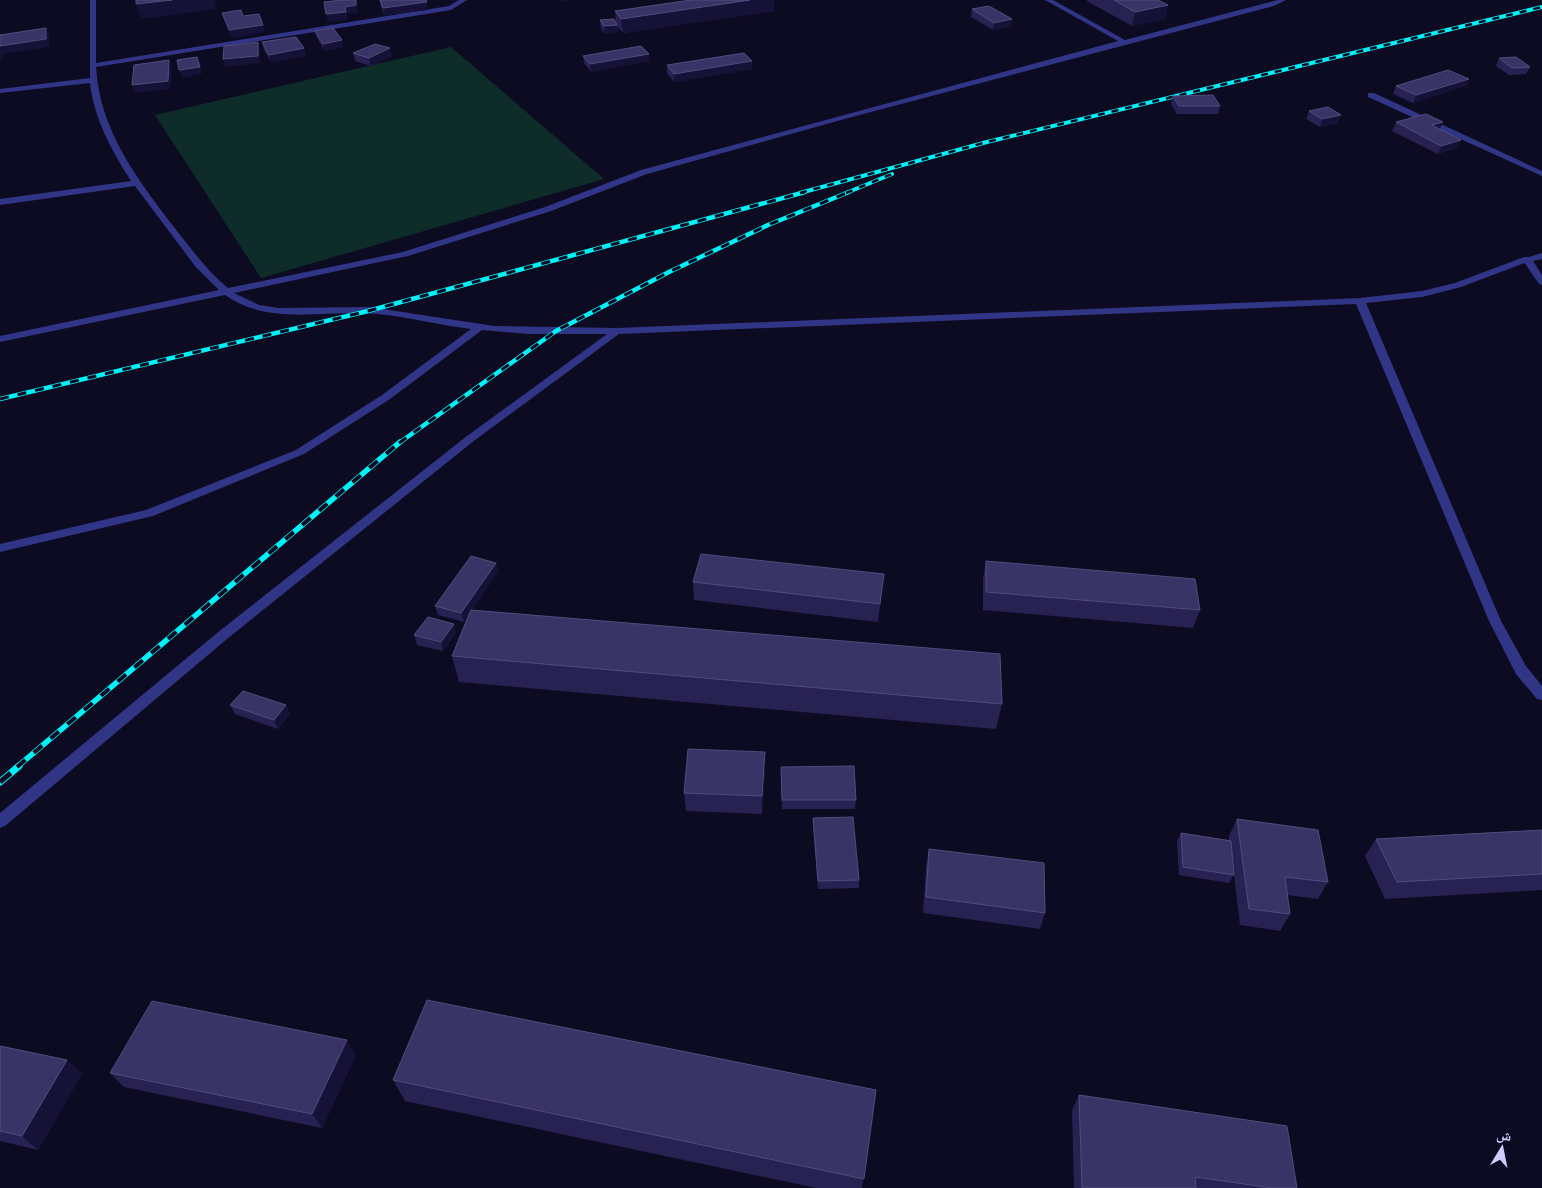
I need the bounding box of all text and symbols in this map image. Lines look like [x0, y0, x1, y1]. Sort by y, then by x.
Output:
north arrow [1477, 1123, 1527, 1173]
text: ش [1495, 1125, 1513, 1145]

